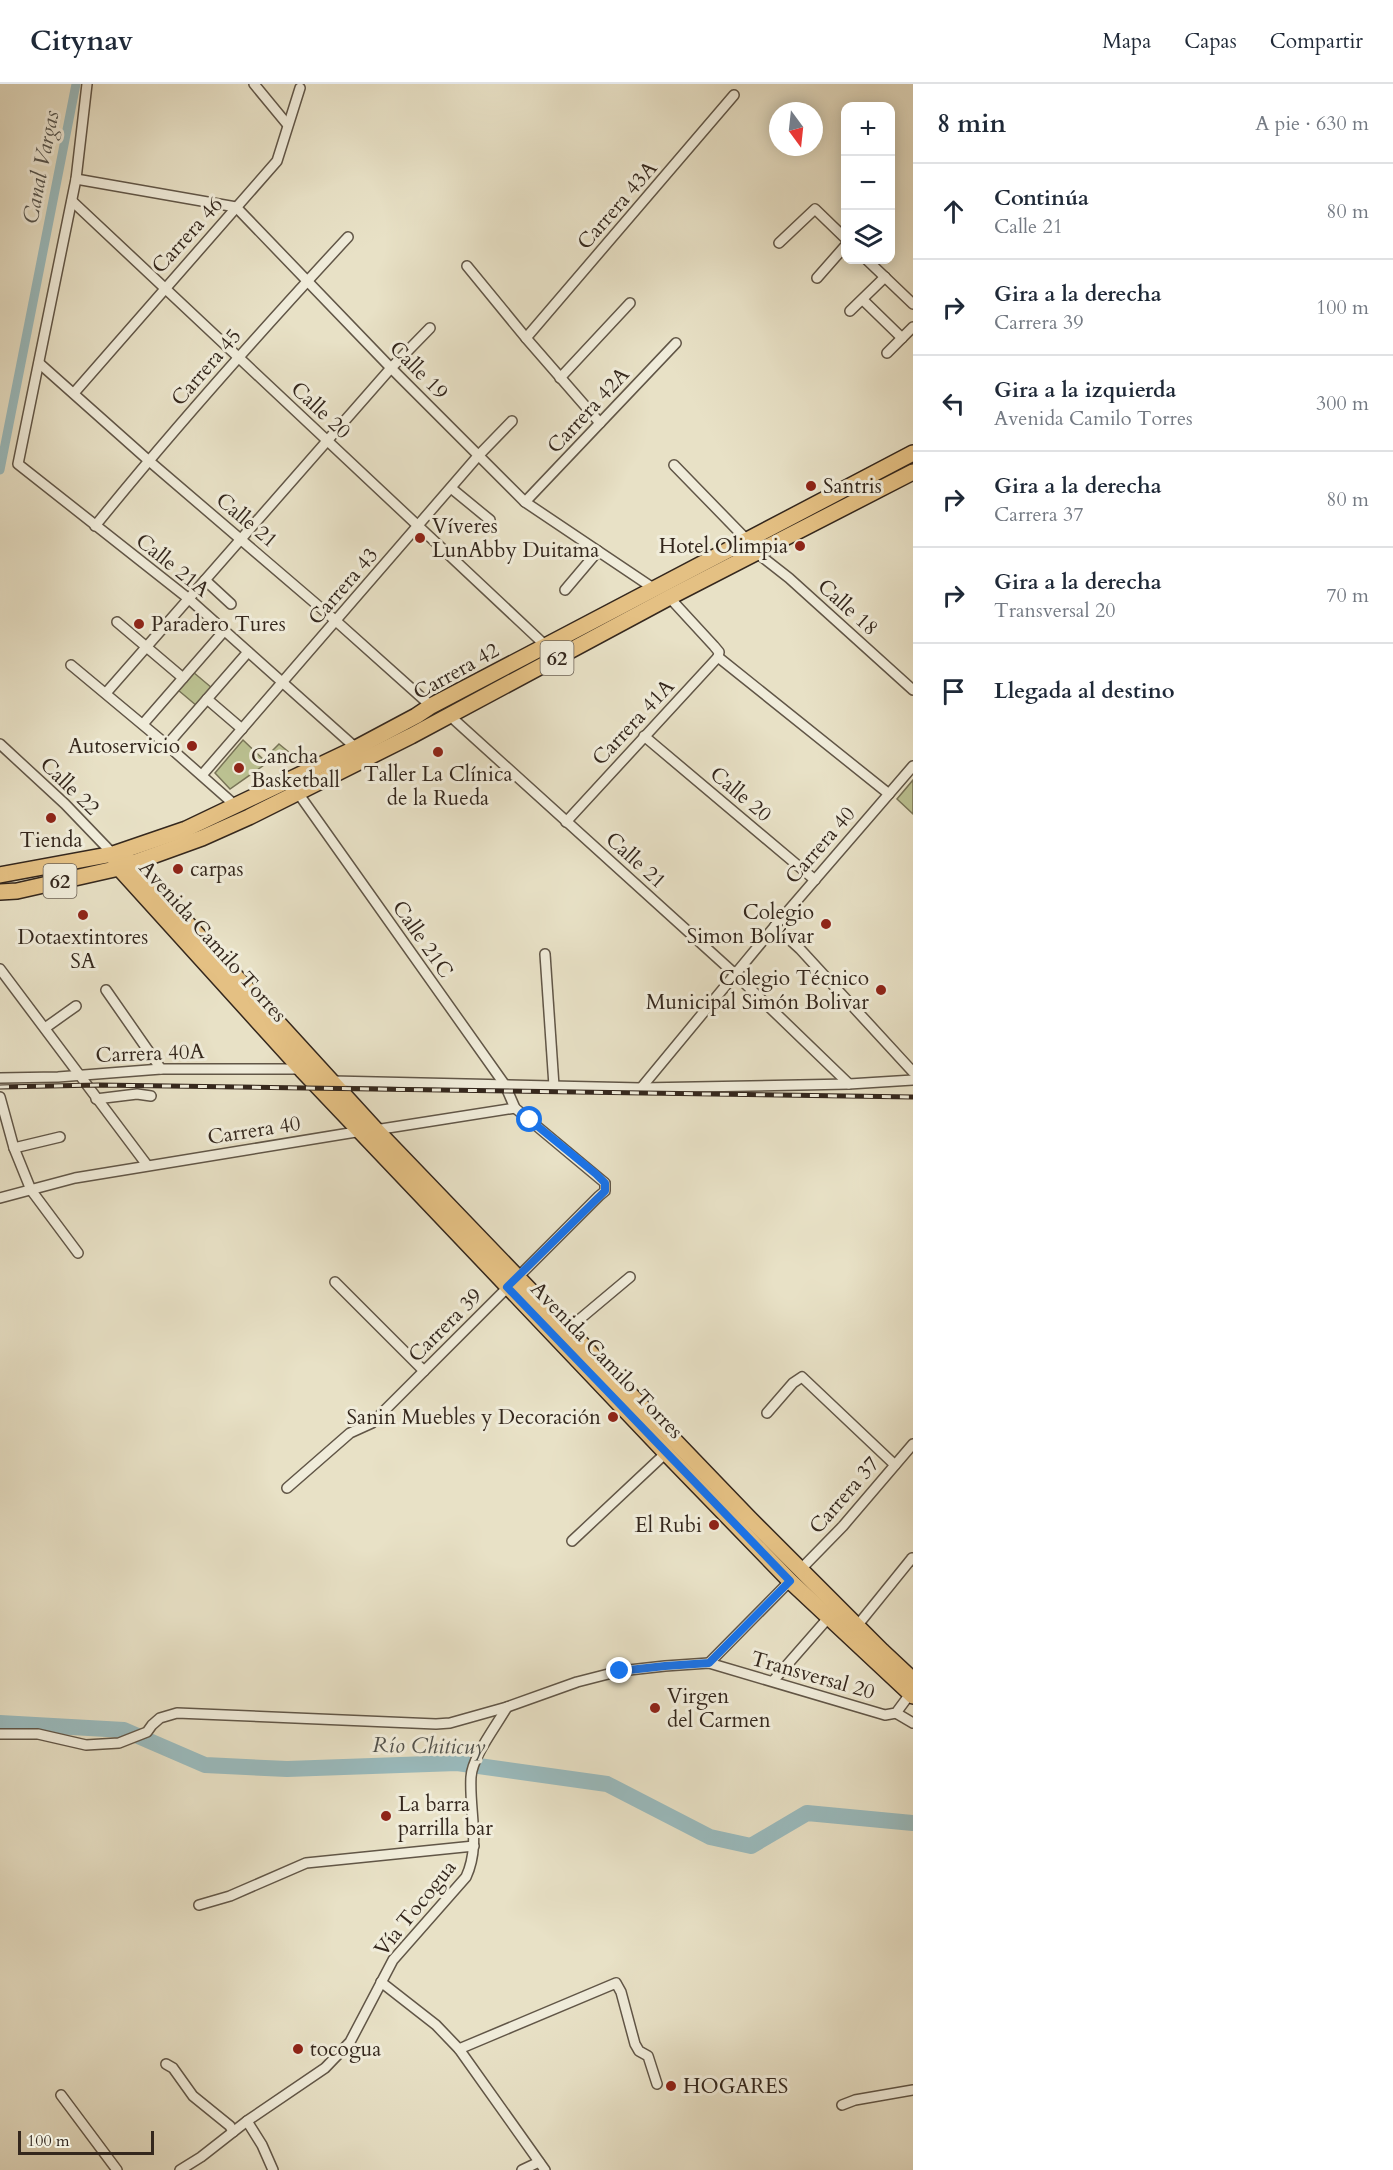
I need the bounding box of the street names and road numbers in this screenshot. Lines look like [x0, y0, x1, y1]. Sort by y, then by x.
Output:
street label: Carrera 43A [571, 155, 664, 256]
street label: Carrera 46 [145, 191, 230, 280]
street label: Carrera 45 [165, 322, 248, 412]
street label: Calle 19 [383, 334, 455, 406]
street label: Carrera 42A [541, 361, 636, 460]
street label: Calle 20 [284, 375, 357, 446]
street label: Calle 21 [210, 486, 284, 555]
street label: Calle 21A [130, 527, 216, 604]
street label: Carrera 43 [302, 541, 385, 631]
street label: Calle 18 [811, 572, 884, 642]
street label: Carrera 42 [408, 636, 505, 707]
road number: 62 [540, 641, 574, 675]
street label: Carrera 41A [586, 673, 681, 772]
street label: Calle 22 [33, 751, 106, 822]
street label: Calle 20 [704, 760, 778, 829]
street label: Carrera 40 [779, 800, 862, 890]
street label: Calle 21 [599, 825, 672, 895]
street label: Avenida Camilo Torres [132, 854, 293, 1029]
road number: 62 [44, 864, 76, 898]
street label: Calle 21C [385, 895, 460, 984]
street label: Carrera 40A [95, 1037, 205, 1070]
street label: Carrera 40 [205, 1109, 303, 1152]
street label: Avenida Camilo Torres [524, 1275, 690, 1445]
street label: Carrera 39 [402, 1282, 489, 1369]
street label: Carrera 37 [803, 1450, 886, 1540]
street label: Transversal 20 [748, 1644, 878, 1707]
street label: Vía Tocogua [368, 1854, 463, 1963]

